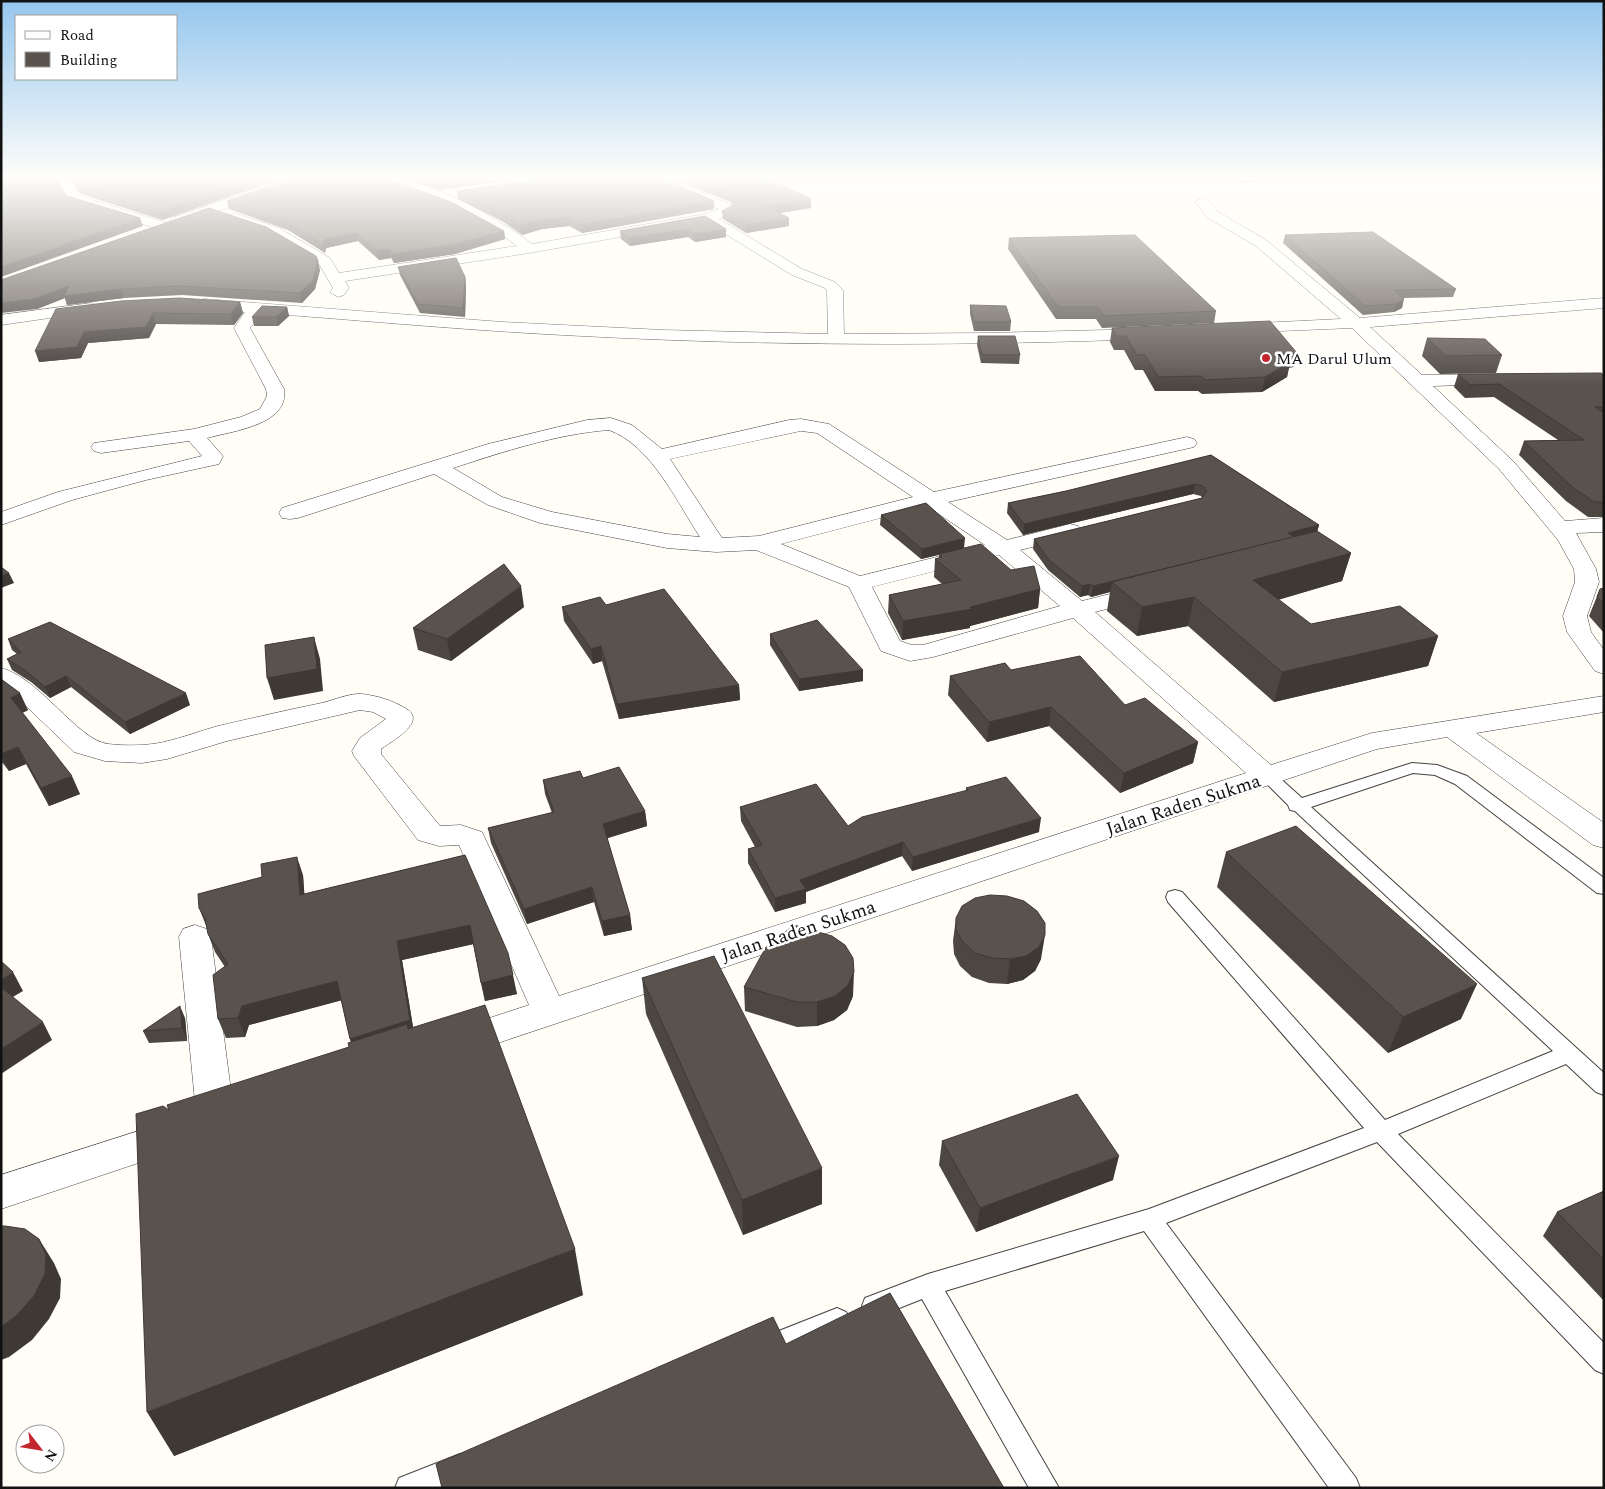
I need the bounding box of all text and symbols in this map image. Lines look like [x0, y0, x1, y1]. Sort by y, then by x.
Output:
legend [15, 15, 178, 80]
text: Road [60, 24, 94, 47]
text: Building [60, 49, 117, 72]
place label: MA Darul Ulum [1276, 347, 1392, 371]
marker: MA Darul Ulum [1260, 352, 1272, 364]
street label: Jalan Raden Sukma [1102, 767, 1265, 844]
street label: Jalan Raden Sukma [717, 893, 880, 970]
north arrow [15, 1424, 65, 1474]
text: N [39, 1445, 63, 1466]

